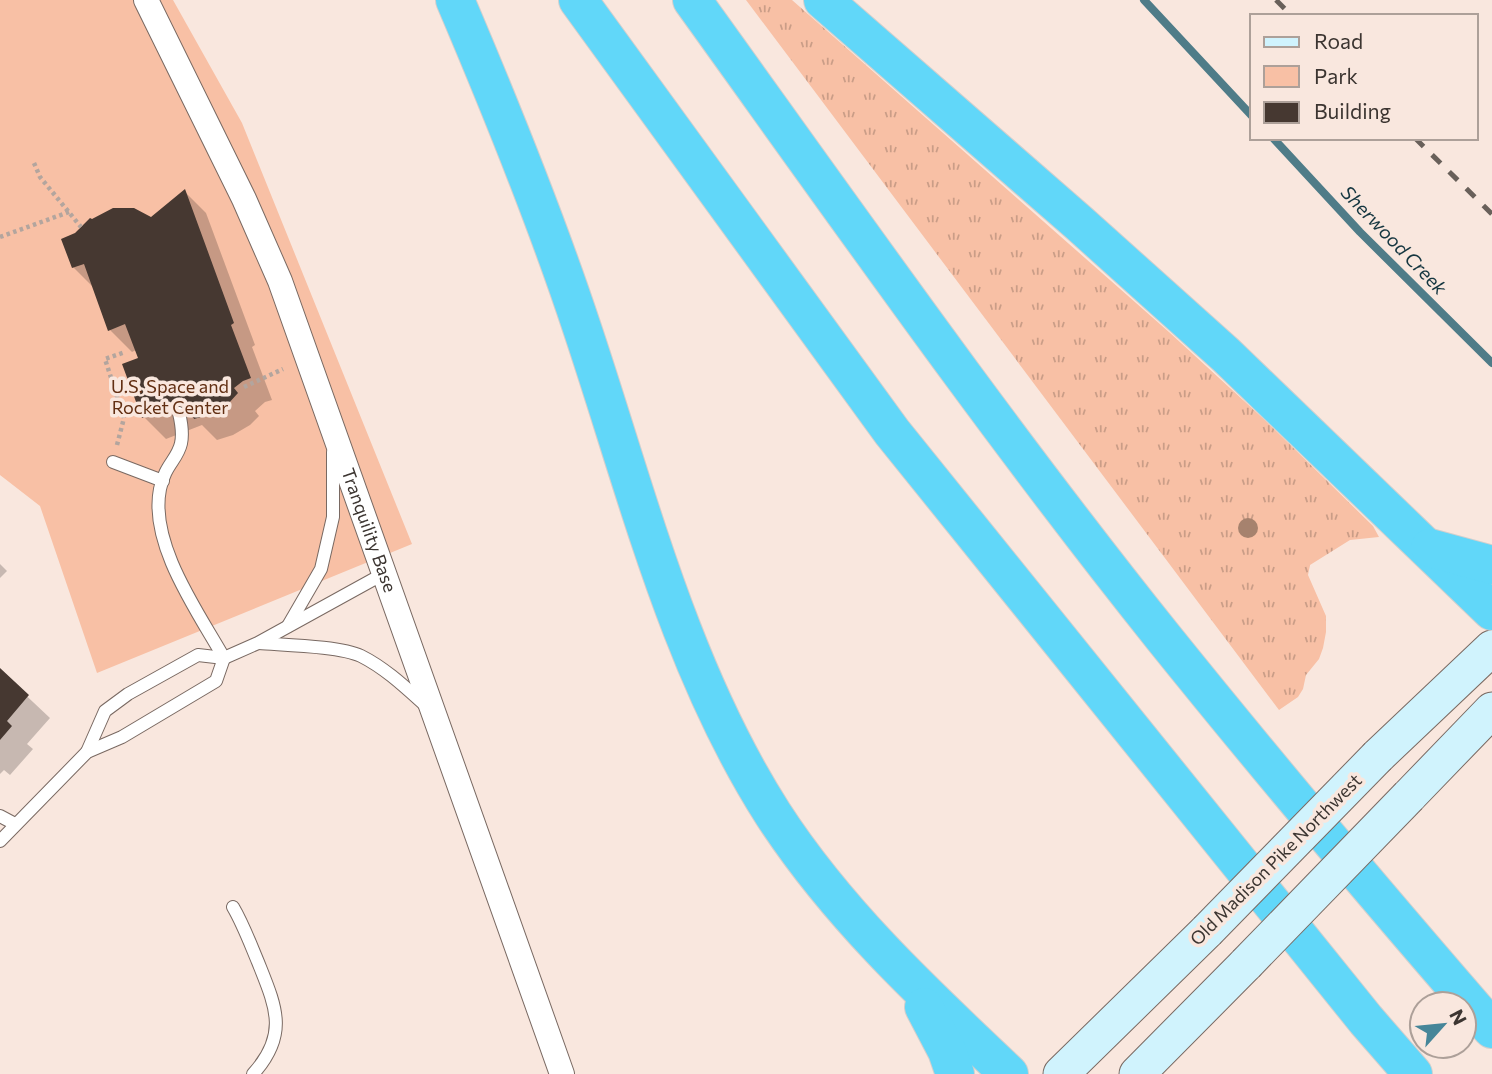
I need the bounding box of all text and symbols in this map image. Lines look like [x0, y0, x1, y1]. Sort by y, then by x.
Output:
legend [1250, 14, 1478, 140]
text: Road [1314, 28, 1363, 53]
text: Park [1314, 63, 1358, 88]
text: Building [1314, 98, 1391, 123]
water label: Sherwood Creek [1337, 180, 1453, 299]
park label: U.S. Space and Rocket Center [111, 375, 229, 418]
street label: Tranquility Base [337, 465, 402, 595]
street label: Old Madison Pike Northwest [1185, 769, 1366, 950]
north arrow [1408, 990, 1478, 1060]
text: N [1445, 1005, 1472, 1029]

